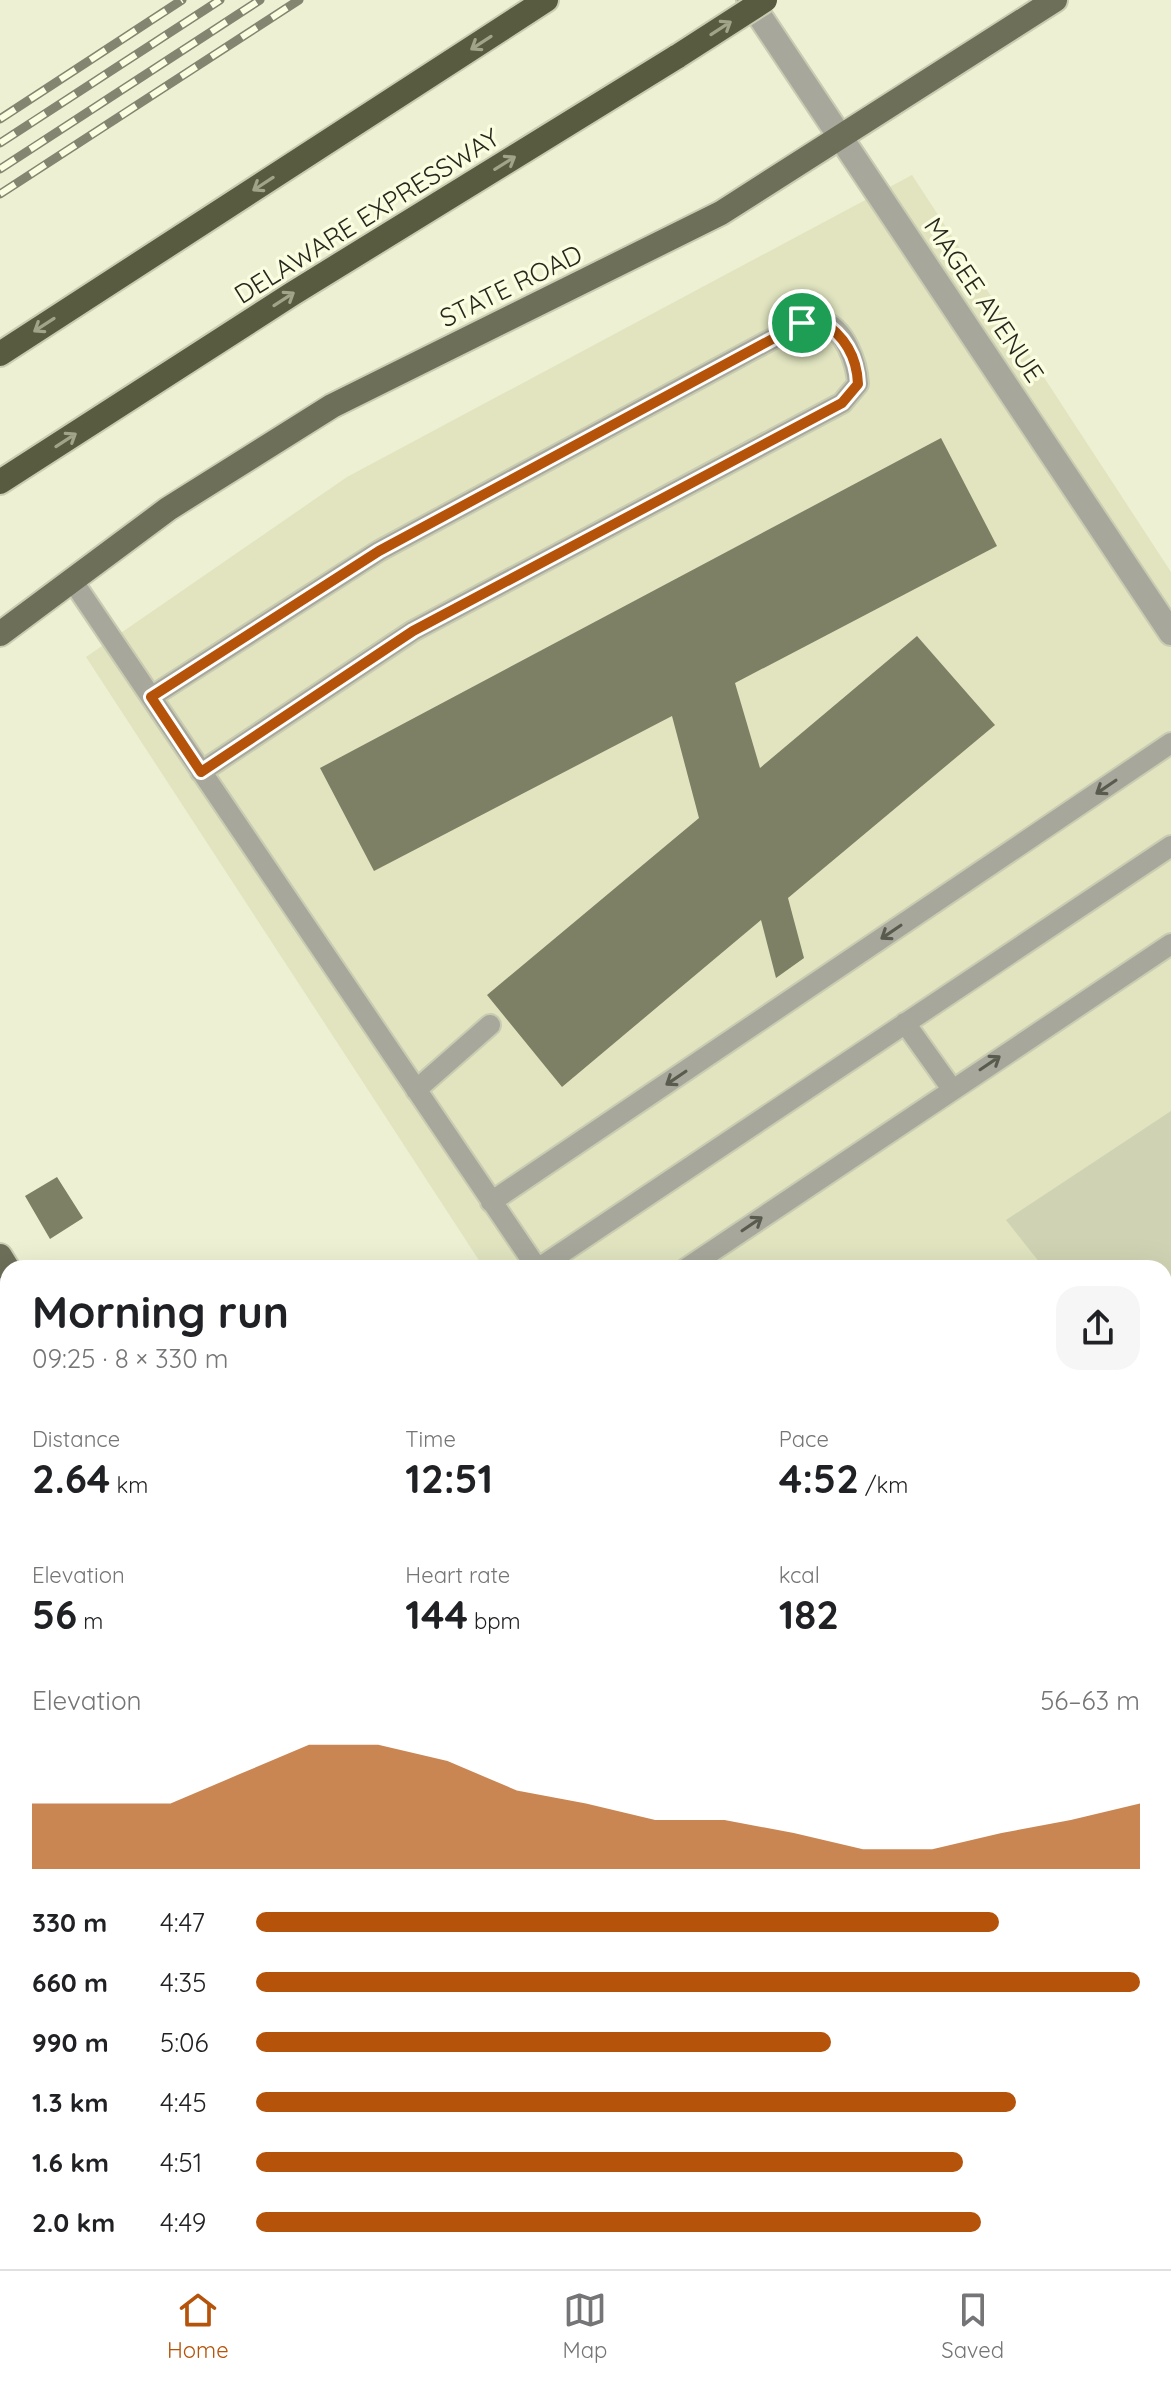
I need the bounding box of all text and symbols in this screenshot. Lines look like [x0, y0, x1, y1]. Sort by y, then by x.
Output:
one-way arrow [710, 20, 732, 36]
one-way arrow [470, 35, 493, 51]
street label: DELAWARE EXPRESSWAY [228, 120, 506, 311]
one-way arrow [493, 154, 516, 170]
one-way arrow [252, 177, 275, 193]
street label: MAGEE AVENUE [917, 211, 1052, 388]
street label: STATE ROAD [434, 237, 587, 334]
pin [768, 289, 836, 357]
one-way arrow [273, 291, 295, 308]
icon: arrive [780, 301, 824, 345]
one-way arrow [34, 317, 56, 334]
one-way arrow [54, 432, 76, 448]
one-way arrow [1096, 778, 1118, 795]
one-way arrow [880, 924, 903, 940]
one-way arrow [979, 1055, 1001, 1072]
one-way arrow [665, 1070, 687, 1086]
one-way arrow [740, 1216, 762, 1232]
text: Morning run [32, 1284, 289, 1339]
button: share [1056, 1286, 1140, 1370]
text: 09:25 · 8 × 330 m [32, 1342, 228, 1375]
text: Distance [32, 1425, 120, 1453]
text: Time [405, 1425, 456, 1453]
text: Pace [779, 1425, 829, 1453]
text: 2.64 [32, 1453, 110, 1503]
text: 12:51 [405, 1453, 493, 1503]
text: 4:52 [779, 1453, 859, 1503]
text: km [110, 1471, 148, 1499]
text: /km [859, 1471, 908, 1499]
text: Elevation [32, 1561, 125, 1589]
text: Heart rate [405, 1561, 510, 1589]
text: kcal [779, 1561, 820, 1589]
text: 56 [32, 1589, 77, 1639]
text: 144 [405, 1589, 468, 1639]
text: 182 [779, 1589, 839, 1639]
text: m [77, 1607, 103, 1635]
text: bpm [468, 1607, 521, 1635]
text: Elevation [32, 1684, 142, 1717]
text: 56–63 m [1040, 1684, 1140, 1717]
text: 330 m [32, 1906, 107, 1939]
text: 4:47 [160, 1906, 205, 1939]
text: 660 m [32, 1966, 108, 1999]
text: 4:35 [160, 1966, 206, 1999]
text: 990 m [32, 2026, 109, 2059]
text: 5:06 [160, 2026, 209, 2059]
text: 1.3 km [32, 2086, 109, 2119]
text: 4:45 [160, 2086, 207, 2119]
text: 1.6 km [32, 2146, 109, 2179]
text: 4:51 [160, 2146, 202, 2179]
text: 2.0 km [32, 2206, 115, 2239]
text: 4:49 [160, 2206, 206, 2239]
tab: Home [167, 2288, 229, 2364]
tab: Map [563, 2288, 607, 2364]
tab: Saved [941, 2288, 1004, 2364]

